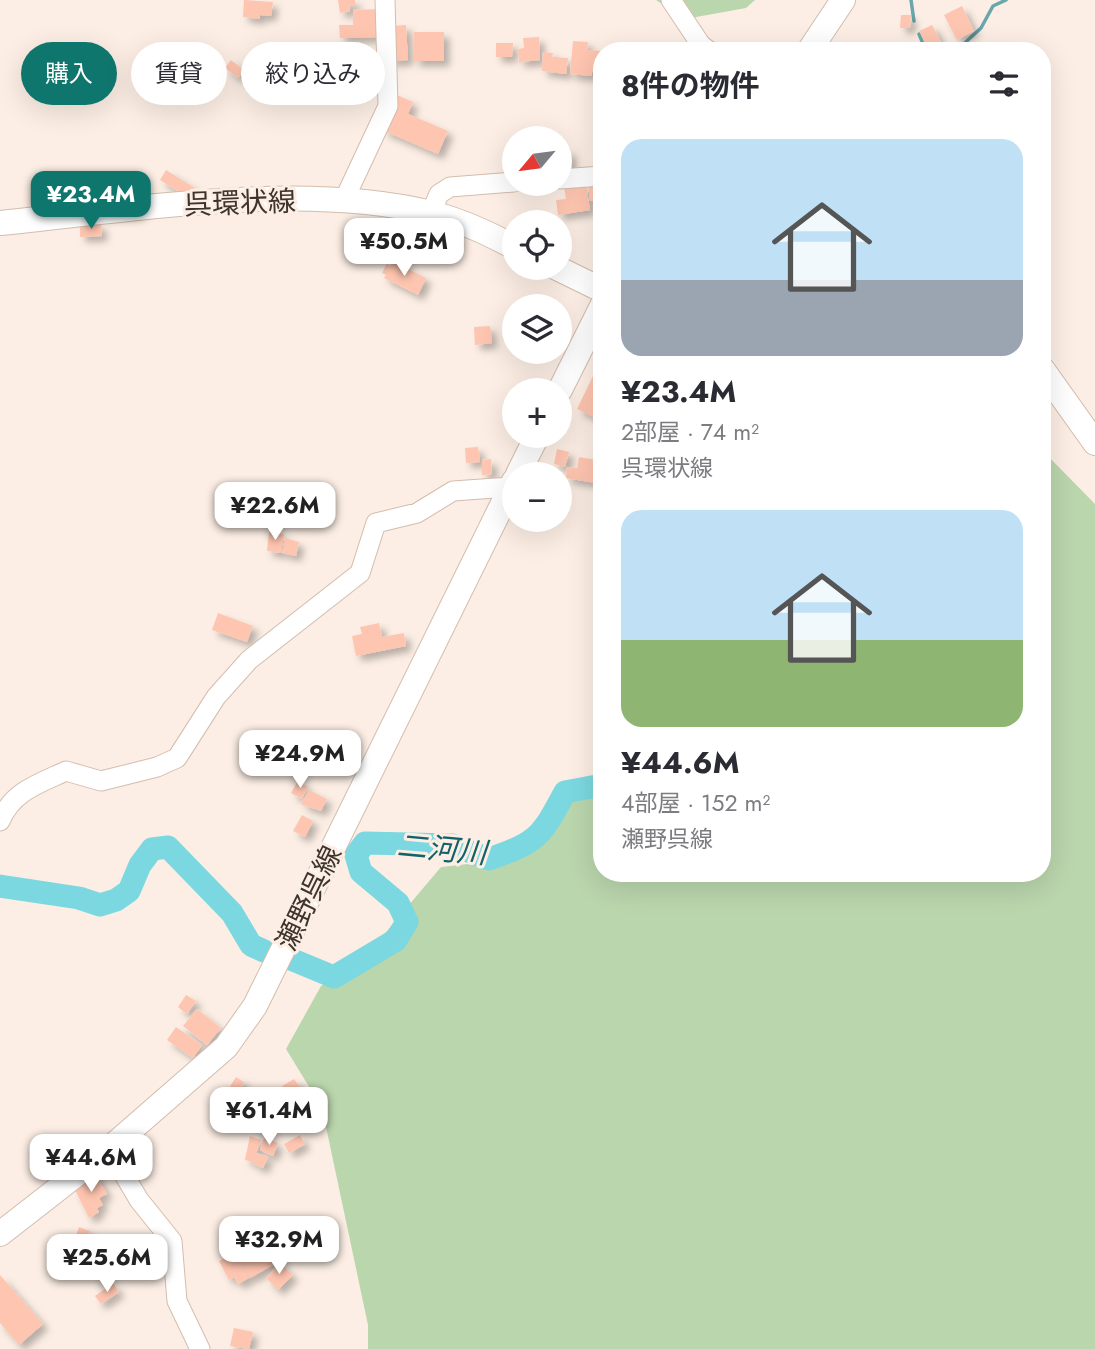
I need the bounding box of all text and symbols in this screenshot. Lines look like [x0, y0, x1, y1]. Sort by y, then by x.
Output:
chip: 購入 [21, 42, 117, 105]
chip: 賃貸 [131, 42, 227, 105]
chip: 絞り込み [241, 42, 385, 105]
text: 8件の物件 [621, 64, 760, 107]
icon: filters [985, 65, 1023, 103]
north arrow [502, 126, 572, 196]
map controls [502, 126, 572, 532]
pin: ¥23.4M [34, 172, 148, 231]
text: ¥23.4M [47, 177, 135, 211]
street label: 呉環状線 [183, 181, 297, 225]
icon: home [759, 184, 885, 310]
button: locate [502, 210, 572, 280]
pin: ¥50.5M [347, 218, 461, 278]
text: ¥50.5M [360, 224, 448, 258]
button: layers [502, 294, 572, 364]
text: ¥23.4M [621, 370, 736, 413]
button: + [502, 378, 572, 448]
text: 2部屋 · 74 m² [621, 415, 759, 449]
text: 呉環状線 [621, 451, 713, 485]
button: − [502, 462, 572, 532]
pin: ¥22.6M [218, 482, 332, 542]
text: ¥22.6M [231, 488, 319, 522]
icon: home [759, 555, 885, 681]
pin: ¥24.9M [243, 730, 357, 790]
text: ¥24.9M [255, 736, 345, 770]
text: ¥44.6M [621, 741, 739, 784]
text: 4部屋 · 152 m² [621, 786, 770, 820]
text: 瀬野呉線 [621, 822, 713, 856]
water label: 二河川 [395, 824, 492, 875]
street label: 瀬野呉線 [266, 839, 352, 957]
pin: ¥61.4M [212, 1088, 326, 1147]
text: ¥61.4M [226, 1093, 312, 1127]
pin: ¥44.6M [34, 1134, 148, 1194]
text: ¥44.6M [46, 1140, 136, 1174]
pin: ¥32.9M [222, 1216, 336, 1276]
text: ¥32.9M [235, 1222, 323, 1256]
pin: ¥25.6M [50, 1234, 164, 1294]
text: ¥25.6M [63, 1240, 151, 1274]

